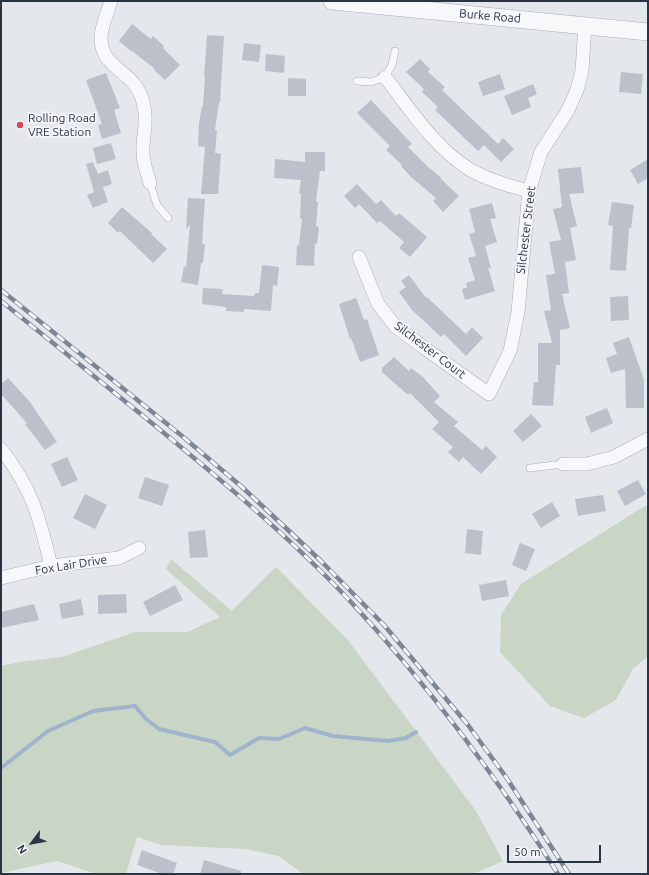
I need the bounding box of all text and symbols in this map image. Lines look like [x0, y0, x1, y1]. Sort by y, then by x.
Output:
street label: Burke Road [459, 6, 521, 26]
place label: Rolling Road VRE Station [28, 111, 96, 139]
marker: Rolling Road VRE Station [15, 120, 25, 130]
street label: Silchester Street [513, 185, 539, 275]
street label: Silchester Court [391, 318, 469, 382]
street label: Fox Lair Drive [34, 552, 108, 578]
north arrow [12, 823, 52, 863]
scale bar [509, 837, 603, 863]
text: N [15, 843, 29, 856]
text: 50 m [514, 845, 541, 858]

